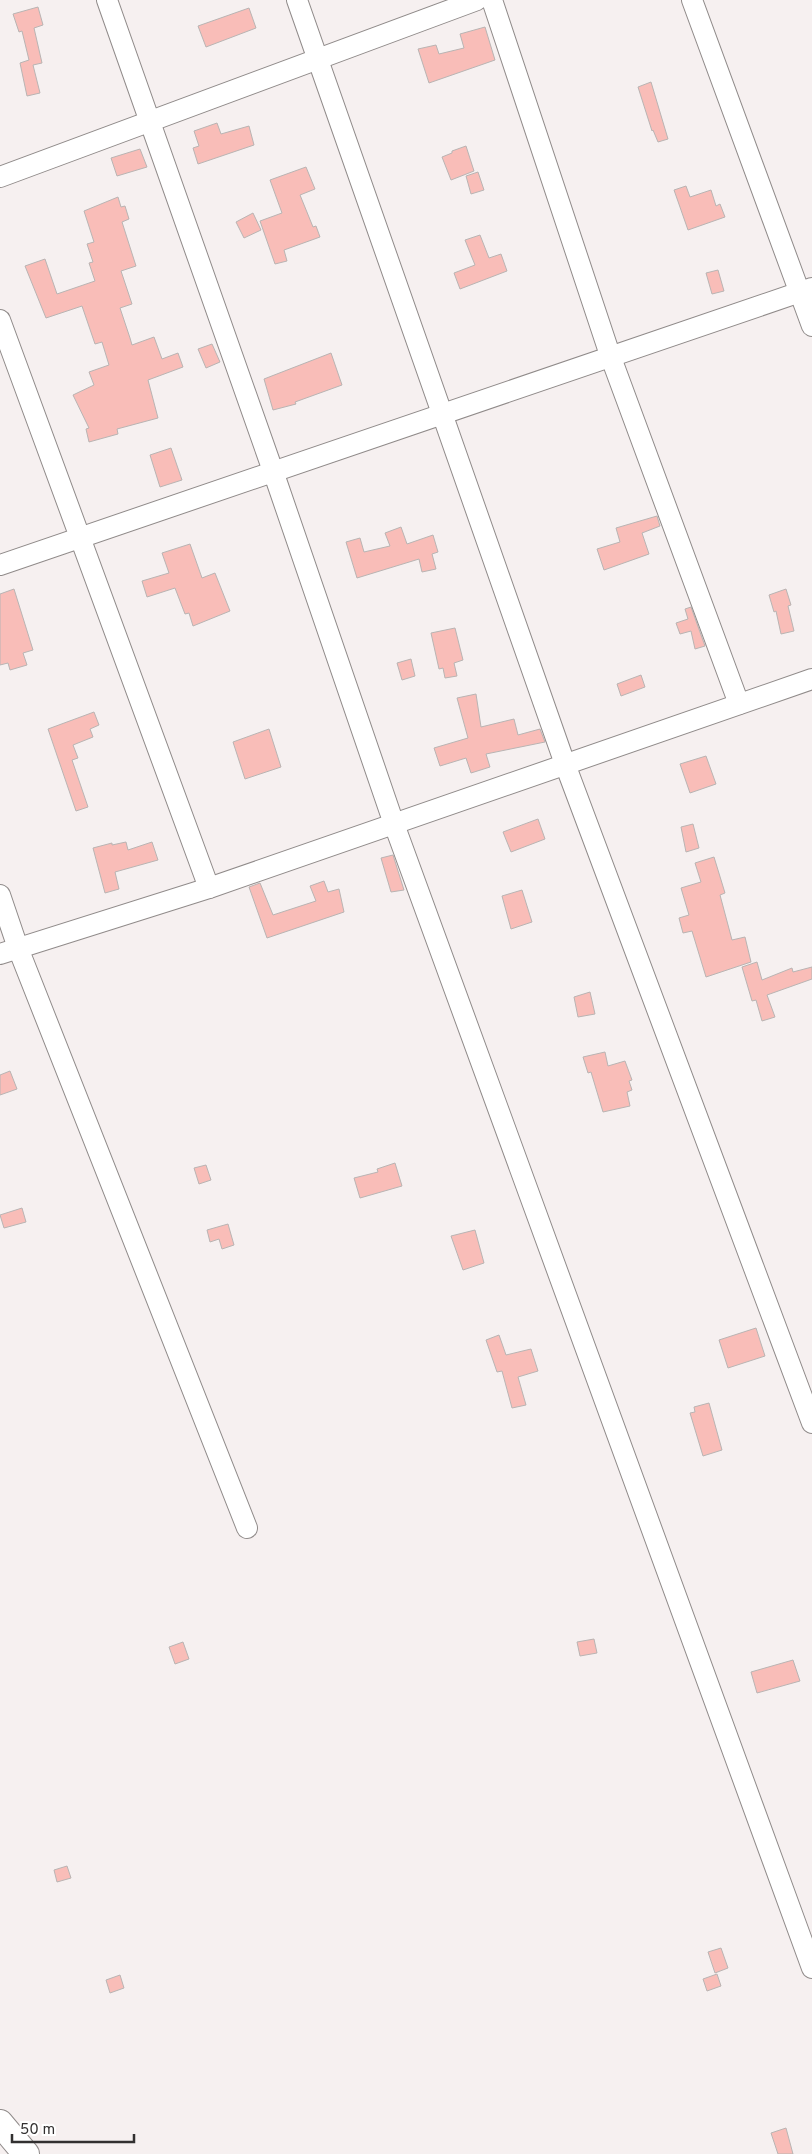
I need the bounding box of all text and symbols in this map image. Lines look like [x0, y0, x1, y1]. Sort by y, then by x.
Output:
scale bar [12, 2112, 135, 2144]
text: 50 m [20, 2121, 55, 2140]

